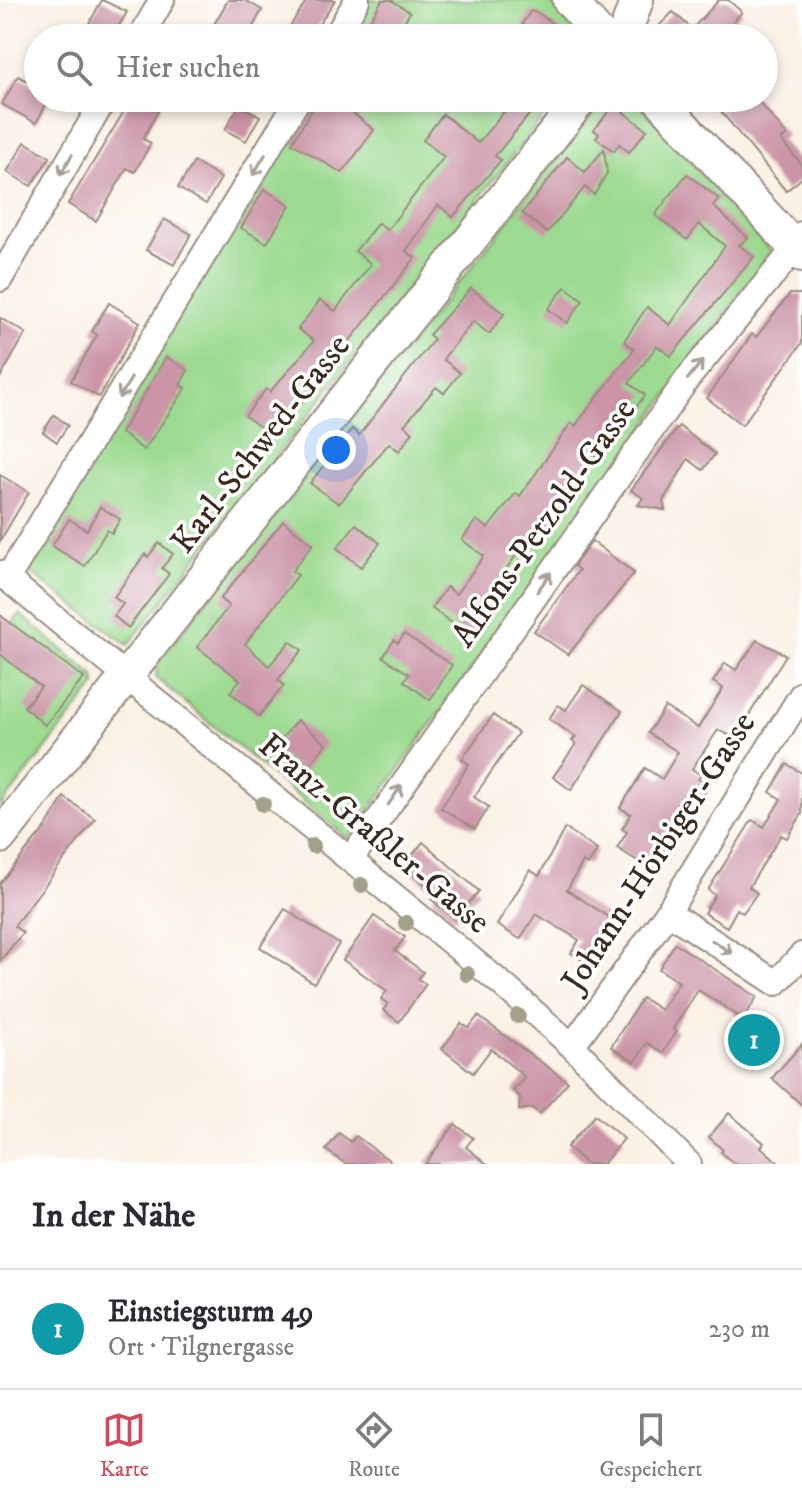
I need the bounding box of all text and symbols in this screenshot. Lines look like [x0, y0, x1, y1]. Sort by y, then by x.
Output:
search box [24, 24, 778, 112]
icon: search [52, 46, 96, 90]
text: Hier suchen [116, 50, 260, 87]
one-way arrow [58, 153, 73, 177]
one-way arrow [250, 153, 266, 176]
street label: Karl-Schwed-Gasse [162, 326, 360, 562]
one-way arrow [686, 360, 704, 381]
one-way arrow [116, 376, 132, 399]
street label: Alfons-Petzold-Gasse [443, 391, 645, 655]
your location [316, 430, 356, 470]
one-way arrow [536, 571, 552, 593]
street label: Johann-Hörbiger-Gasse [551, 704, 765, 1002]
street label: Franz-Graßler-Gasse [250, 725, 498, 943]
one-way arrow [387, 785, 403, 807]
one-way arrow [711, 939, 733, 955]
pin: 1 [728, 1010, 780, 1070]
text: In der Nähe [32, 1195, 195, 1237]
text: Einstiegsturm 49 [108, 1294, 314, 1331]
text: 1 [53, 1313, 63, 1346]
text: 230 m [708, 1313, 770, 1346]
text: Ort · Tilgnergasse [108, 1331, 294, 1364]
tab: Karte [100, 1408, 149, 1483]
tab: Route [348, 1408, 400, 1483]
tab: Gespeichert [599, 1408, 702, 1483]

